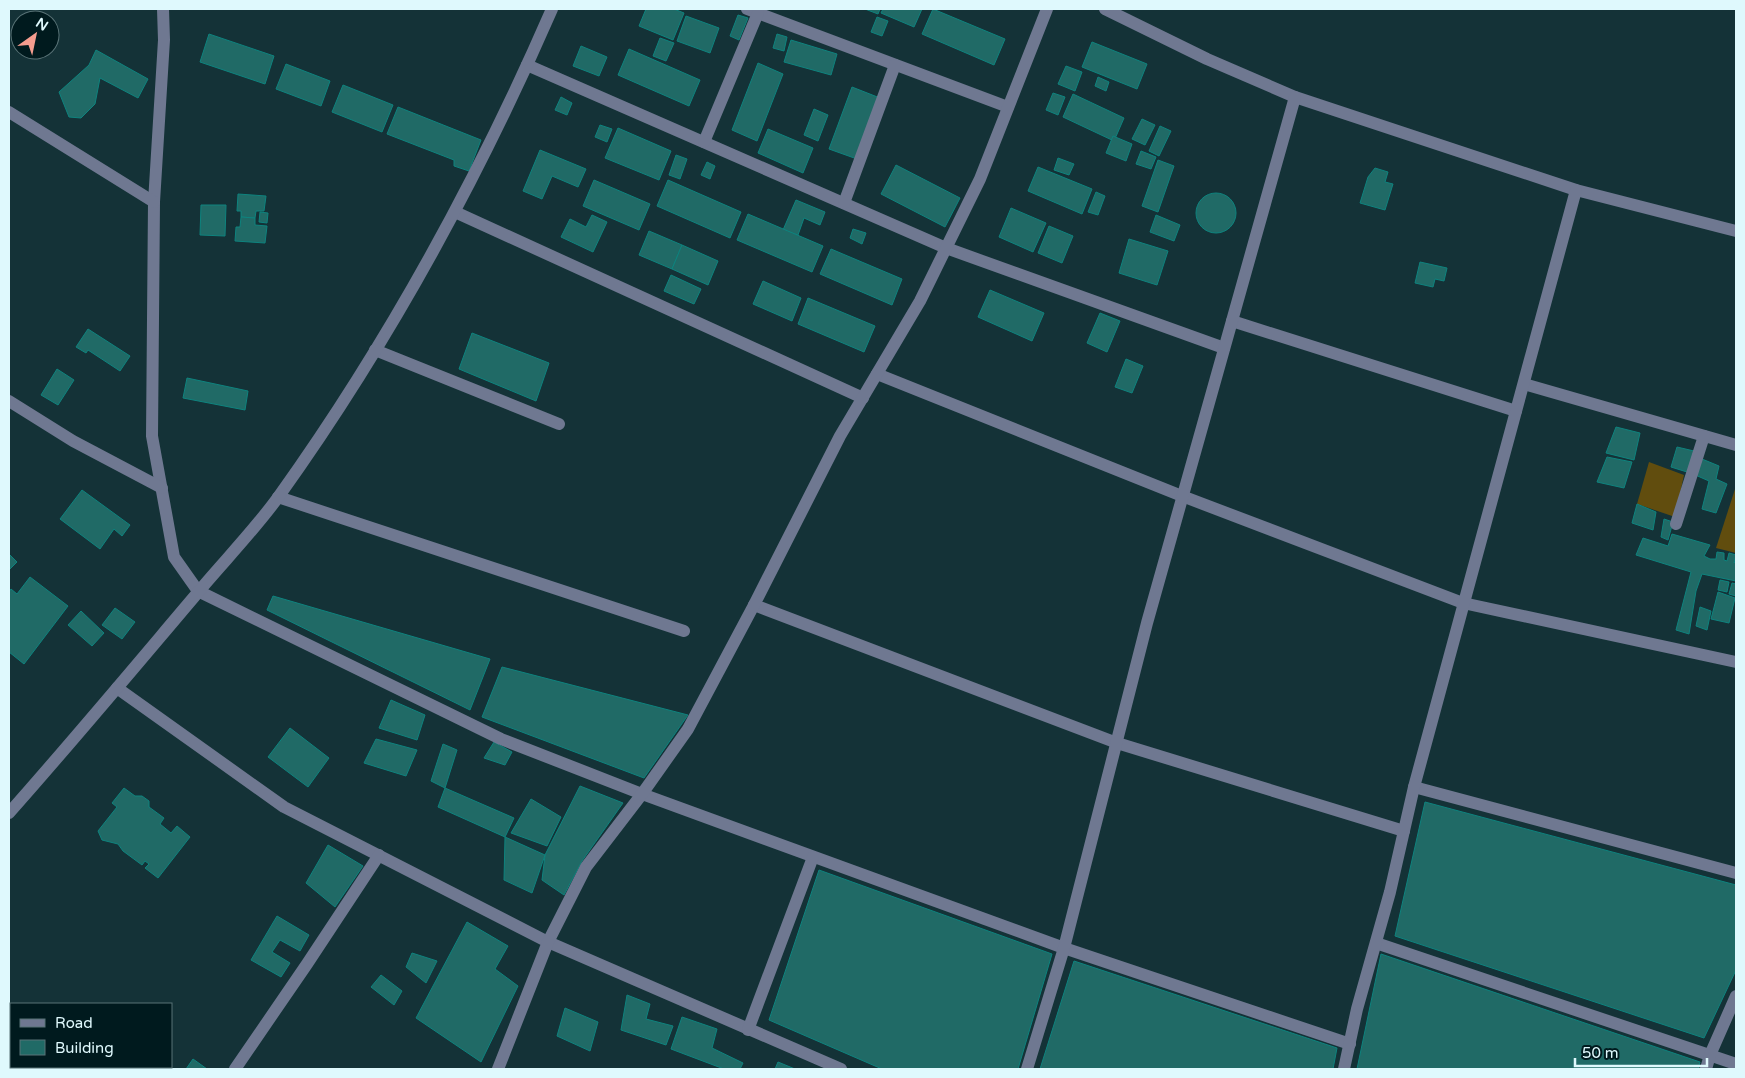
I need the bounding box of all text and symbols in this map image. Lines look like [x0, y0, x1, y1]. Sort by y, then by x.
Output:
north arrow [10, 10, 60, 60]
text: N [32, 14, 51, 35]
legend [10, 1003, 172, 1068]
text: Road [55, 1014, 93, 1032]
scale bar [1575, 1036, 1708, 1068]
text: Building [55, 1039, 114, 1057]
text: 50 m [1582, 1044, 1619, 1062]

